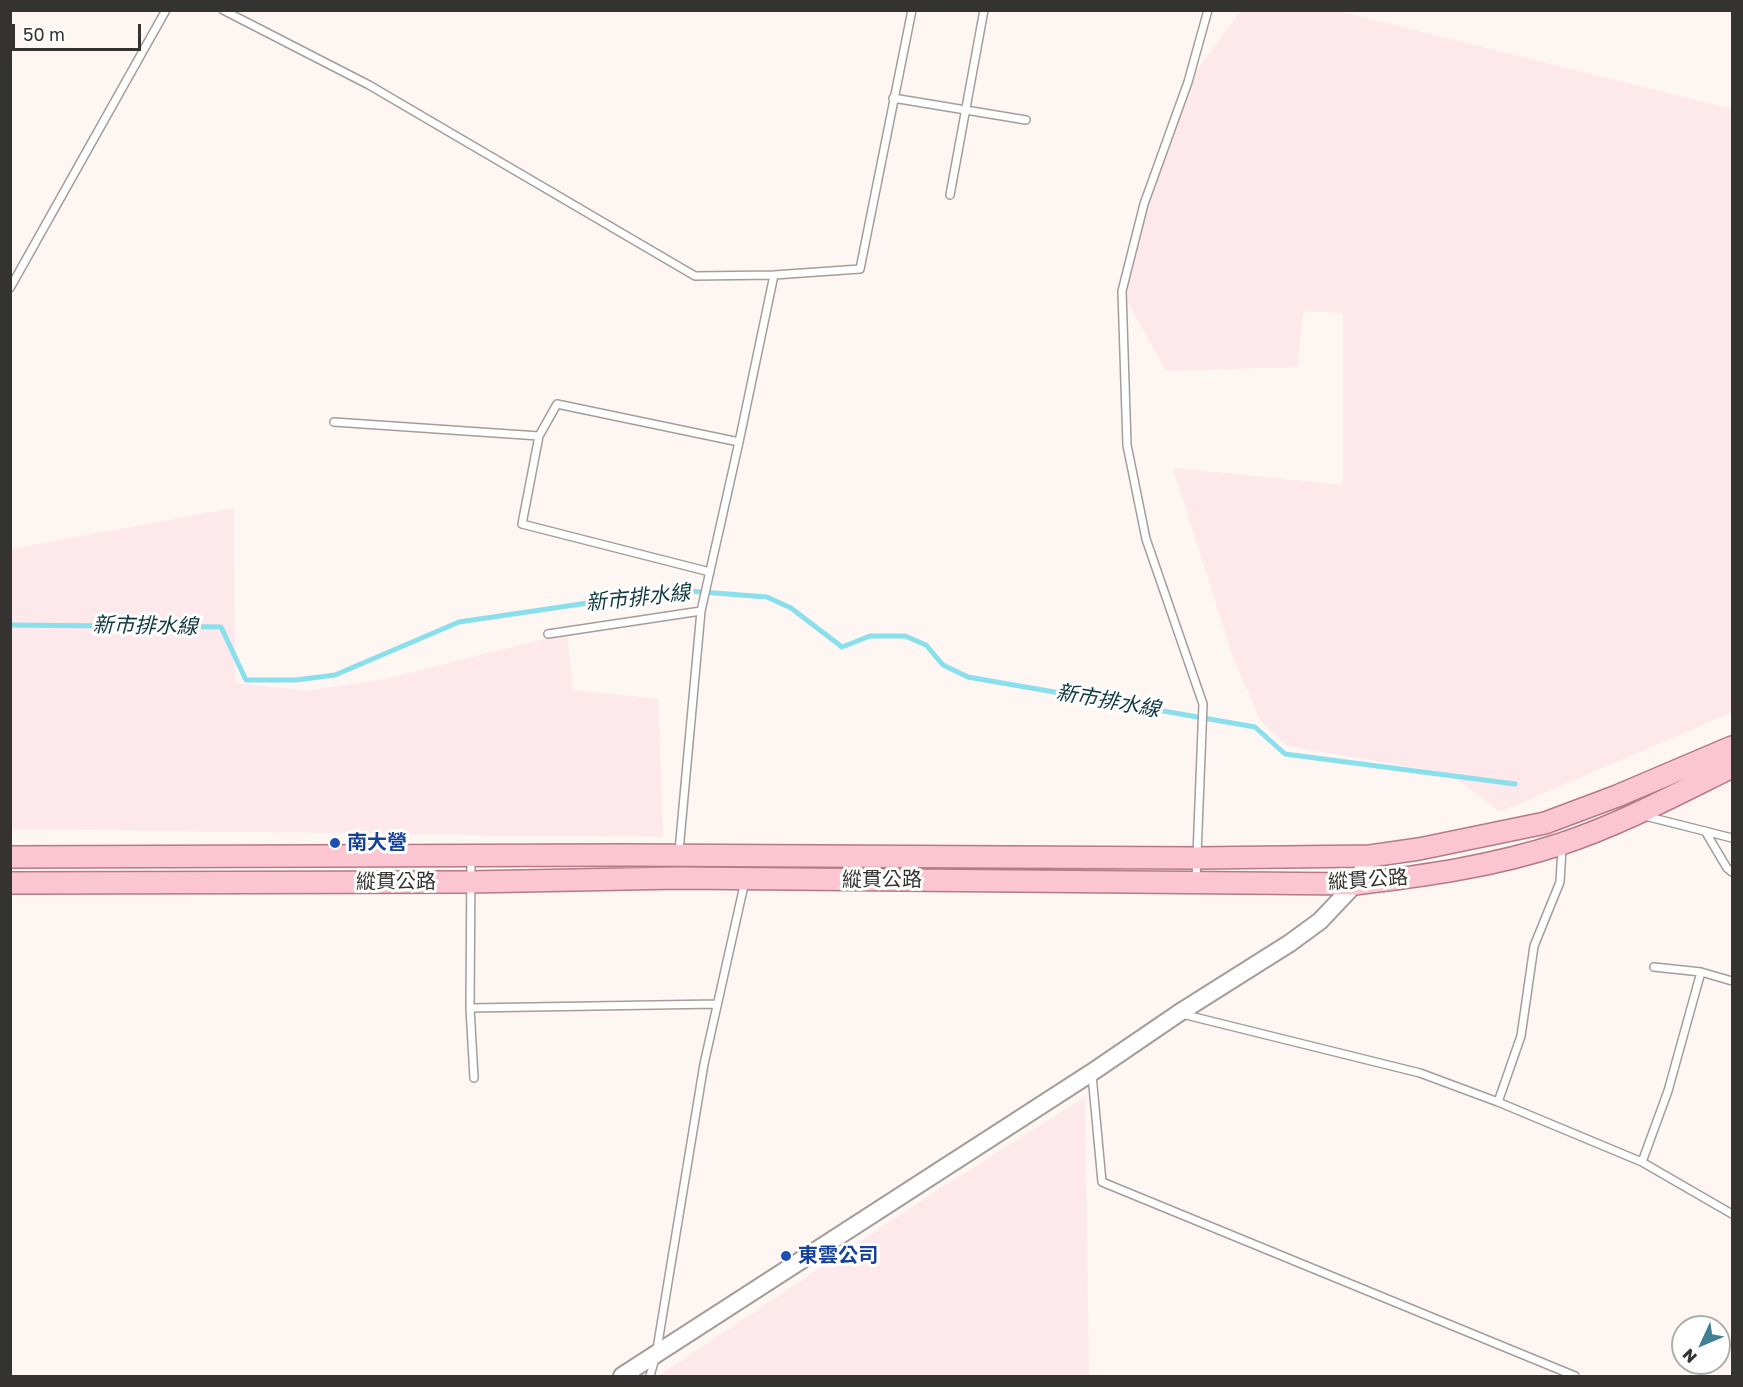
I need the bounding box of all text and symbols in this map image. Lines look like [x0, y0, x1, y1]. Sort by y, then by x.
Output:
scale bar [15, 12, 144, 50]
text: 50 m [23, 23, 65, 45]
water label: 新市排水線 [584, 580, 692, 616]
water label: 新市排水線 [92, 612, 198, 640]
water label: 新市排水線 [1054, 679, 1162, 723]
place label: 南大營 [347, 831, 407, 855]
marker: 南大營 [328, 836, 342, 850]
street label: 縱貫公路 [1327, 865, 1409, 895]
street label: 縱貫公路 [842, 868, 922, 892]
street label: 縱貫公路 [356, 870, 436, 894]
place label: 東雲公司 [798, 1244, 878, 1268]
marker: 東雲公司 [779, 1249, 793, 1263]
north arrow [1671, 1315, 1731, 1375]
text: N [1678, 1345, 1701, 1367]

